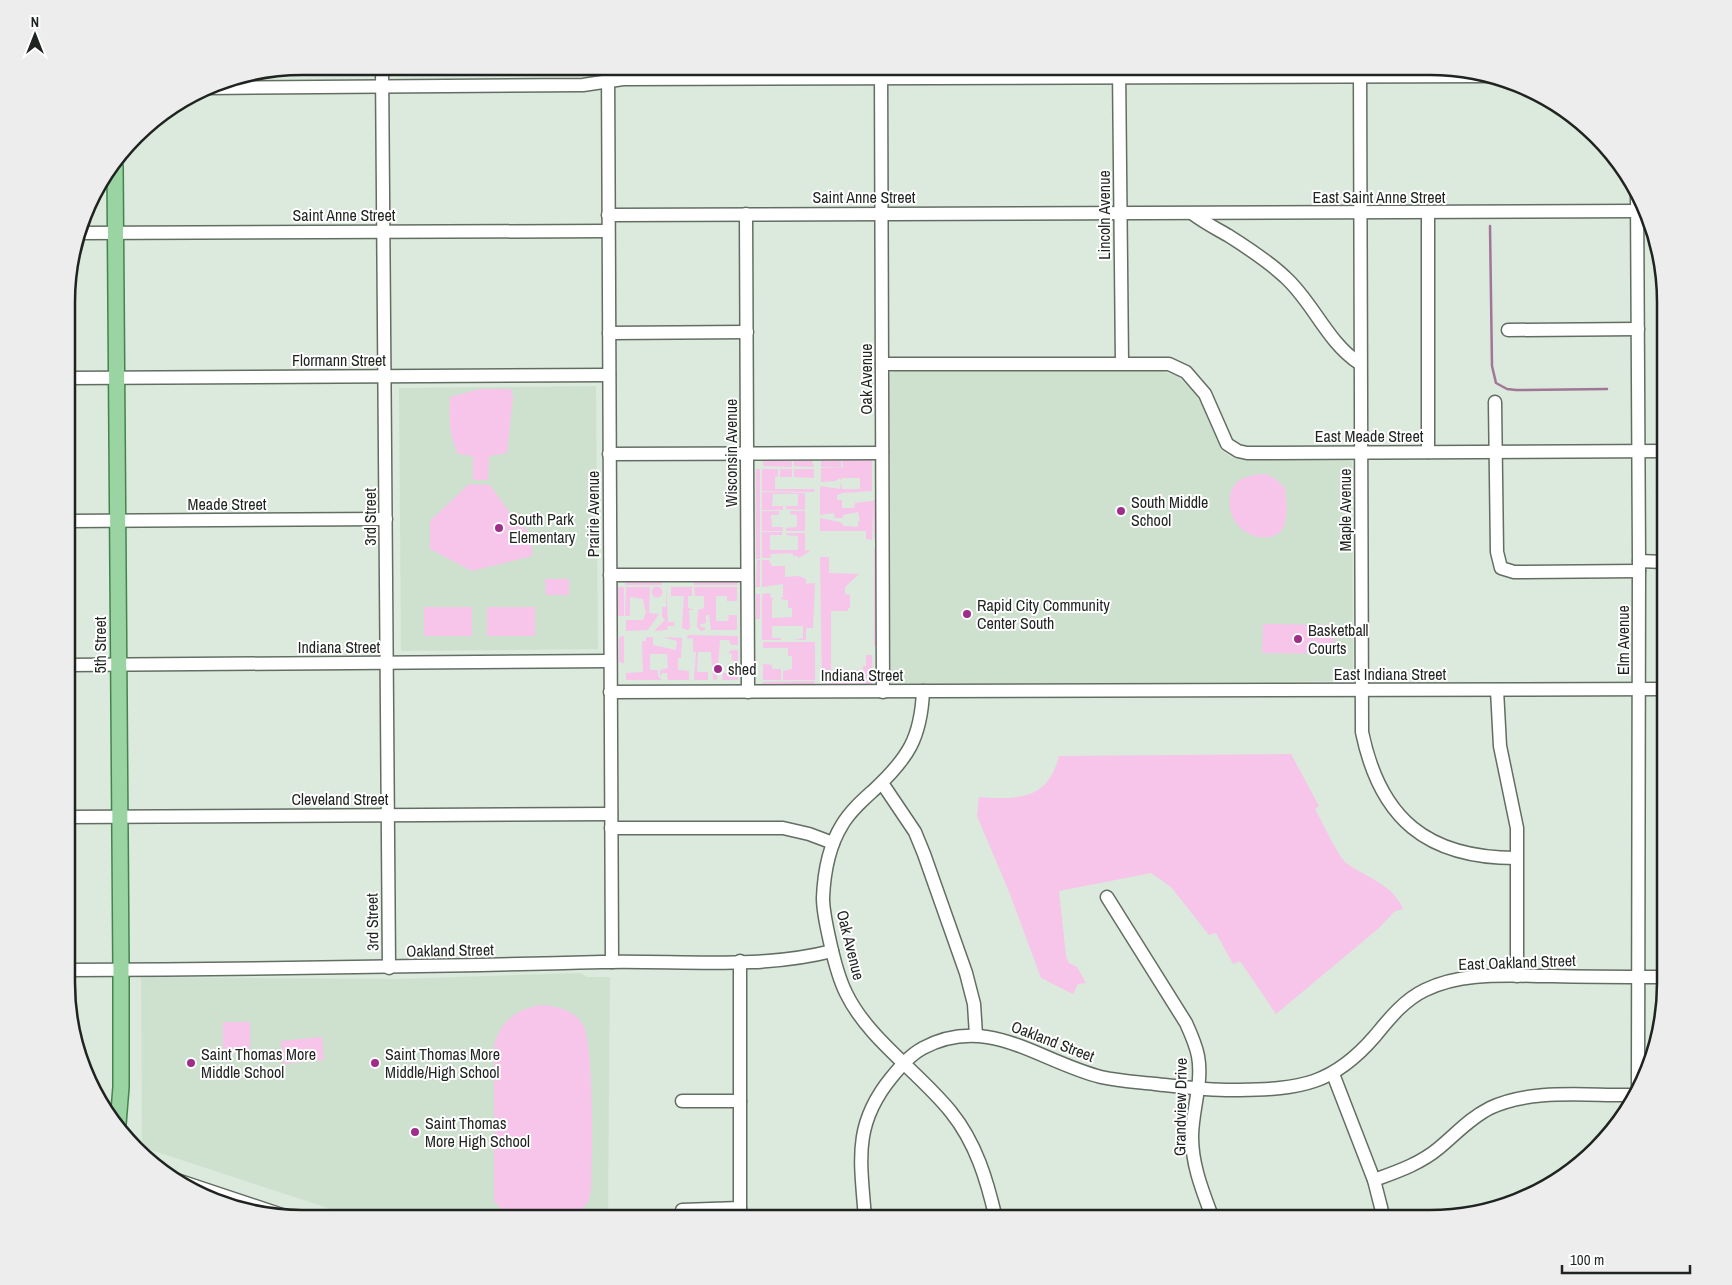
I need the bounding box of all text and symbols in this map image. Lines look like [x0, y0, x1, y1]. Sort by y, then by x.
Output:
north arrow [10, 10, 60, 60]
text: N [31, 13, 39, 31]
street label: Lincoln Avenue [1093, 170, 1115, 260]
street label: Saint Anne Street [813, 186, 916, 208]
street label: East Saint Anne Street [1313, 186, 1446, 208]
street label: Saint Anne Street [293, 204, 396, 226]
street label: Oak Avenue [855, 343, 877, 415]
street label: Flormann Street [292, 349, 386, 371]
street label: Wisconsin Avenue [720, 399, 742, 507]
street label: East Meade Street [1315, 425, 1424, 447]
street label: Maple Avenue [1334, 469, 1356, 551]
street label: Prairie Avenue [582, 471, 604, 557]
street label: 3rd Street [359, 488, 381, 546]
place label: South Middle School [1131, 491, 1208, 531]
street label: Meade Street [188, 493, 267, 515]
marker: South Middle School [1115, 505, 1127, 517]
place label: South Park Elementary [509, 508, 576, 548]
marker: South Park Elementary [493, 522, 505, 534]
place label: Rapid City Community Center South [977, 594, 1110, 634]
street label: Elm Avenue [1612, 605, 1634, 675]
marker: Rapid City Community Center South [961, 608, 973, 620]
street label: 5th Street [89, 616, 111, 673]
place label: Basketball Courts [1308, 619, 1369, 659]
marker: Basketball Courts [1292, 633, 1304, 645]
street label: Indiana Street [298, 636, 381, 658]
place label: shed [728, 658, 756, 680]
marker: shed [712, 663, 724, 675]
street label: East Indiana Street [1334, 663, 1447, 685]
street label: Indiana Street [821, 664, 904, 686]
street label: Cleveland Street [292, 788, 389, 810]
street label: 3rd Street [360, 893, 384, 951]
street label: Oak Avenue [832, 908, 870, 982]
street label: Oakland Street [406, 938, 494, 962]
street label: East Oakland Street [1458, 949, 1576, 975]
street label: Oakland Street [1008, 1015, 1098, 1067]
place label: Saint Thomas More Middle School [201, 1043, 316, 1083]
place label: Saint Thomas More Middle/High School [385, 1043, 500, 1083]
marker: Saint Thomas More Middle School [185, 1057, 197, 1069]
marker: Saint Thomas More Middle/High School [369, 1057, 381, 1069]
street label: Grandview Drive [1168, 1058, 1192, 1156]
place label: Saint Thomas More High School [425, 1112, 530, 1152]
marker: Saint Thomas More High School [409, 1126, 421, 1138]
scale bar [1562, 1242, 1690, 1274]
text: 100 m [1570, 1249, 1604, 1270]

